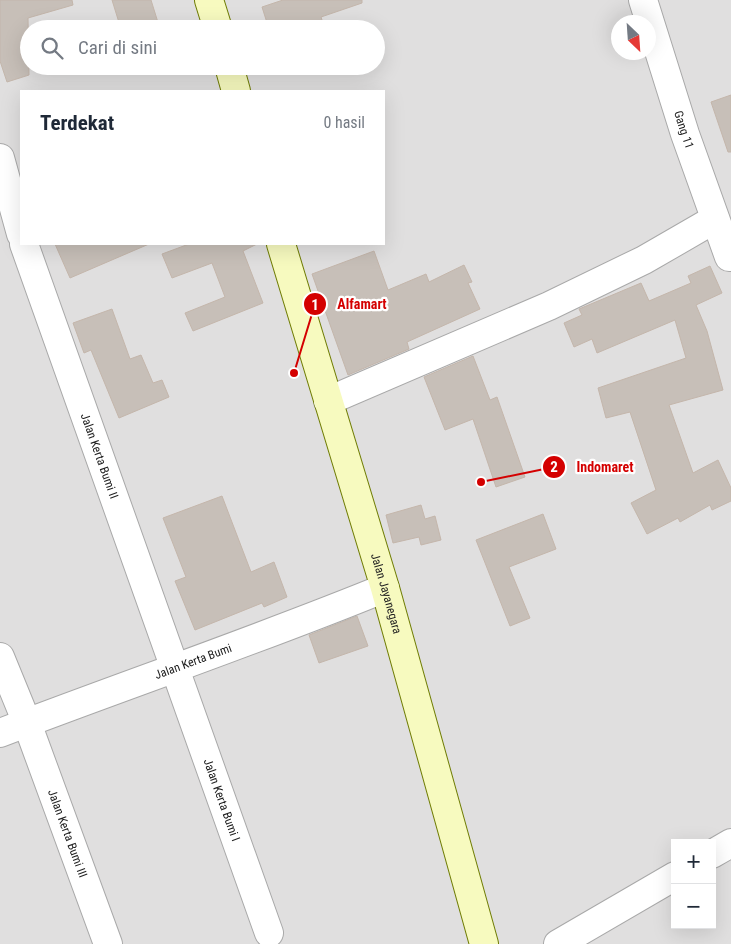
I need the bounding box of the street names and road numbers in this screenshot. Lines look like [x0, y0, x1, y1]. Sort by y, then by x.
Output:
street label: Gang 11 [671, 109, 697, 151]
street label: Jalan Kerta Bumi II [78, 411, 121, 501]
street label: Jalan Jayanegara [368, 552, 404, 636]
street label: Jalan Kerta Bumi [153, 641, 234, 682]
street label: Jalan Kerta Bumi I [201, 757, 243, 843]
street label: Jalan Kerta Bumi III [45, 788, 90, 879]

